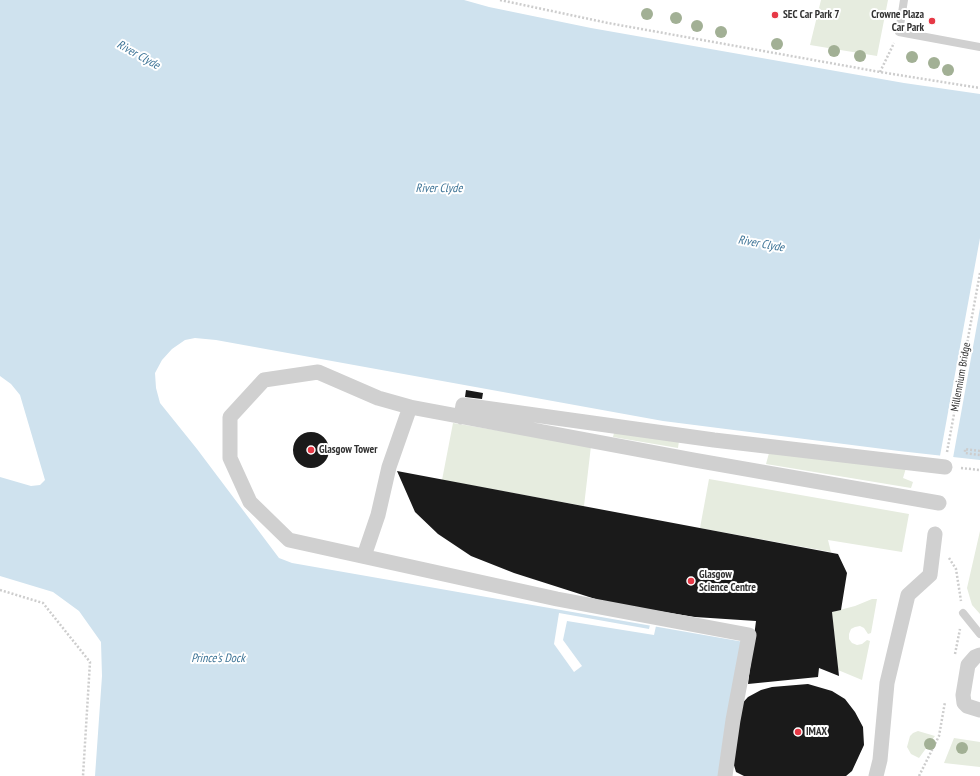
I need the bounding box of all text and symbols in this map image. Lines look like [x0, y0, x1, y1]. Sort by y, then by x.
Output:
place label: SEC Car Park 7 [783, 8, 840, 22]
place label: Crowne Plaza Car Park [871, 8, 924, 34]
marker: SEC Car Park 7 [770, 10, 780, 20]
marker: Crowne Plaza Car Park [927, 16, 937, 26]
water label: River Clyde [114, 37, 162, 73]
water label: River Clyde [416, 182, 462, 196]
water label: River Clyde [737, 233, 785, 255]
street label: Millennium Bridge [948, 341, 974, 413]
place label: Glasgow Tower [319, 443, 377, 457]
marker: Glasgow Tower [306, 445, 316, 455]
place label: Glasgow Science Centre [699, 568, 756, 594]
marker: Glasgow Science Centre [686, 576, 696, 586]
water label: Prince's Dock [191, 652, 245, 666]
place label: IMAX [806, 725, 827, 739]
marker: IMAX [793, 727, 803, 737]

